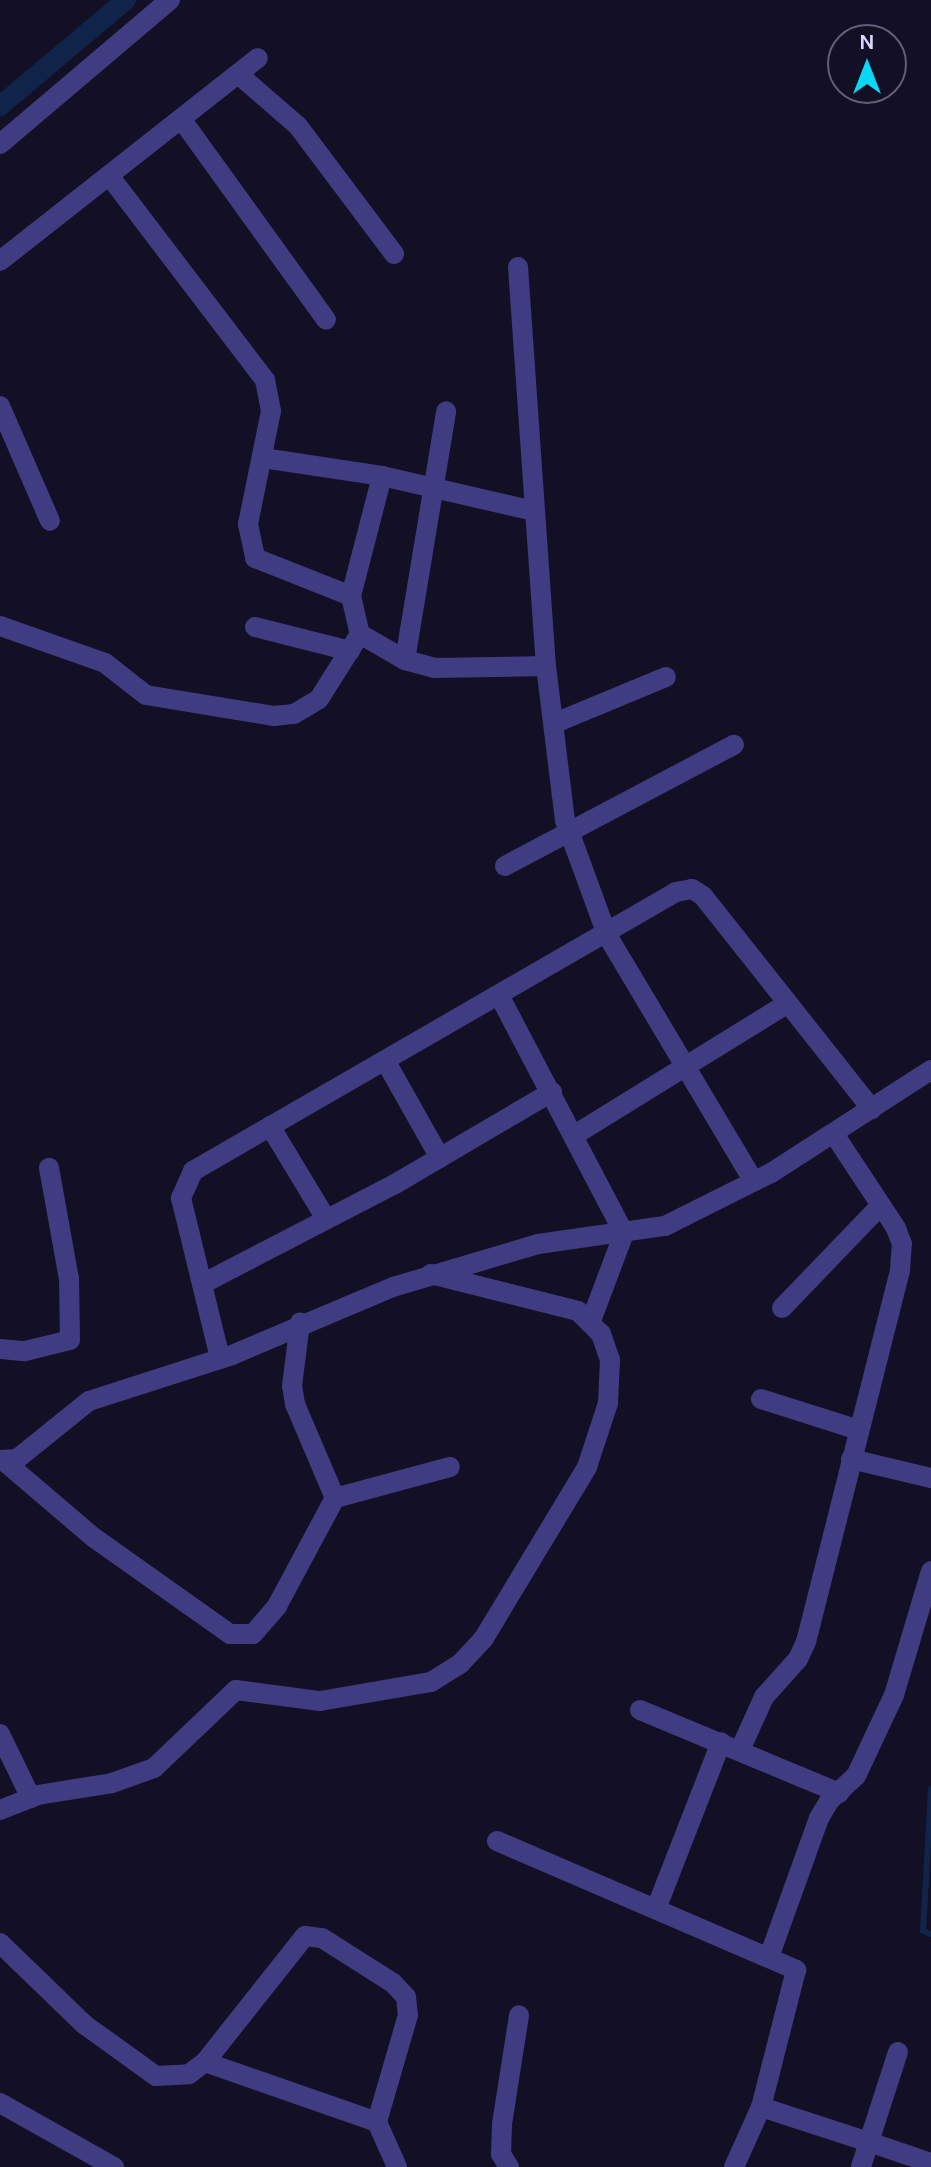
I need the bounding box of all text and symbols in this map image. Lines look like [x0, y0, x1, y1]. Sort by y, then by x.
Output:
north arrow [827, 24, 907, 104]
text: N [859, 29, 875, 55]

